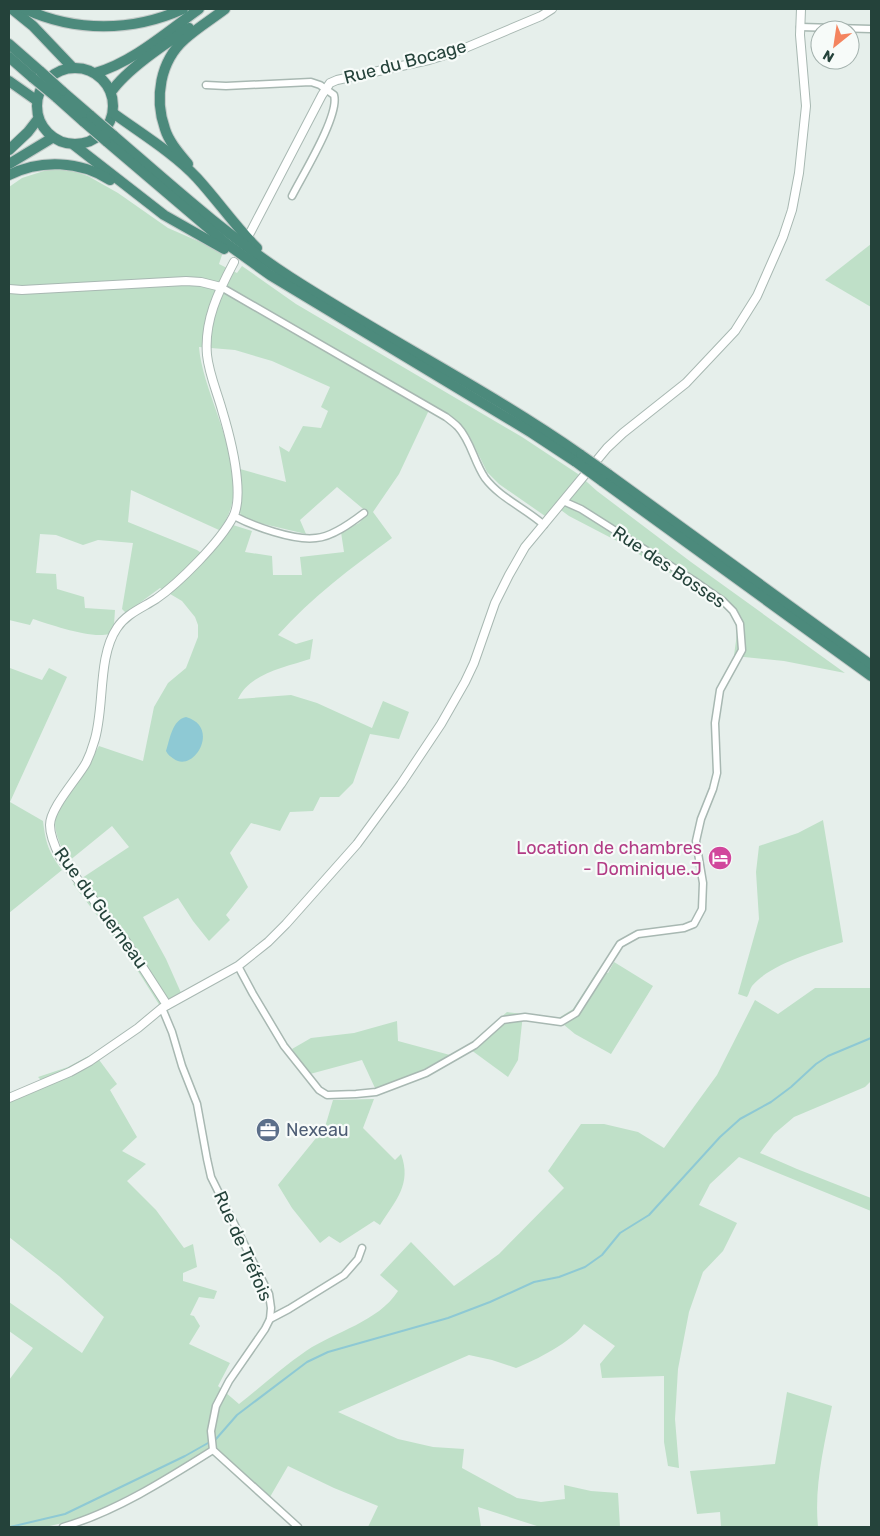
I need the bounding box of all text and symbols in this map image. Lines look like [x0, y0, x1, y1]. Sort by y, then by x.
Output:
north arrow [810, 20, 860, 70]
street label: Rue du Bocage [341, 35, 469, 89]
text: N [820, 46, 837, 66]
street label: Rue des Bosses [608, 521, 730, 613]
place label: Location de chambres - Dominique.J [516, 837, 702, 880]
street label: Rue du Guerneau [50, 843, 152, 973]
hotel icon: Location de chambres - Dominique.J [707, 845, 733, 871]
office icon: Nexeau [255, 1117, 281, 1143]
place label: Nexeau [286, 1119, 349, 1141]
street label: Rue de Tréfois [209, 1188, 277, 1304]

